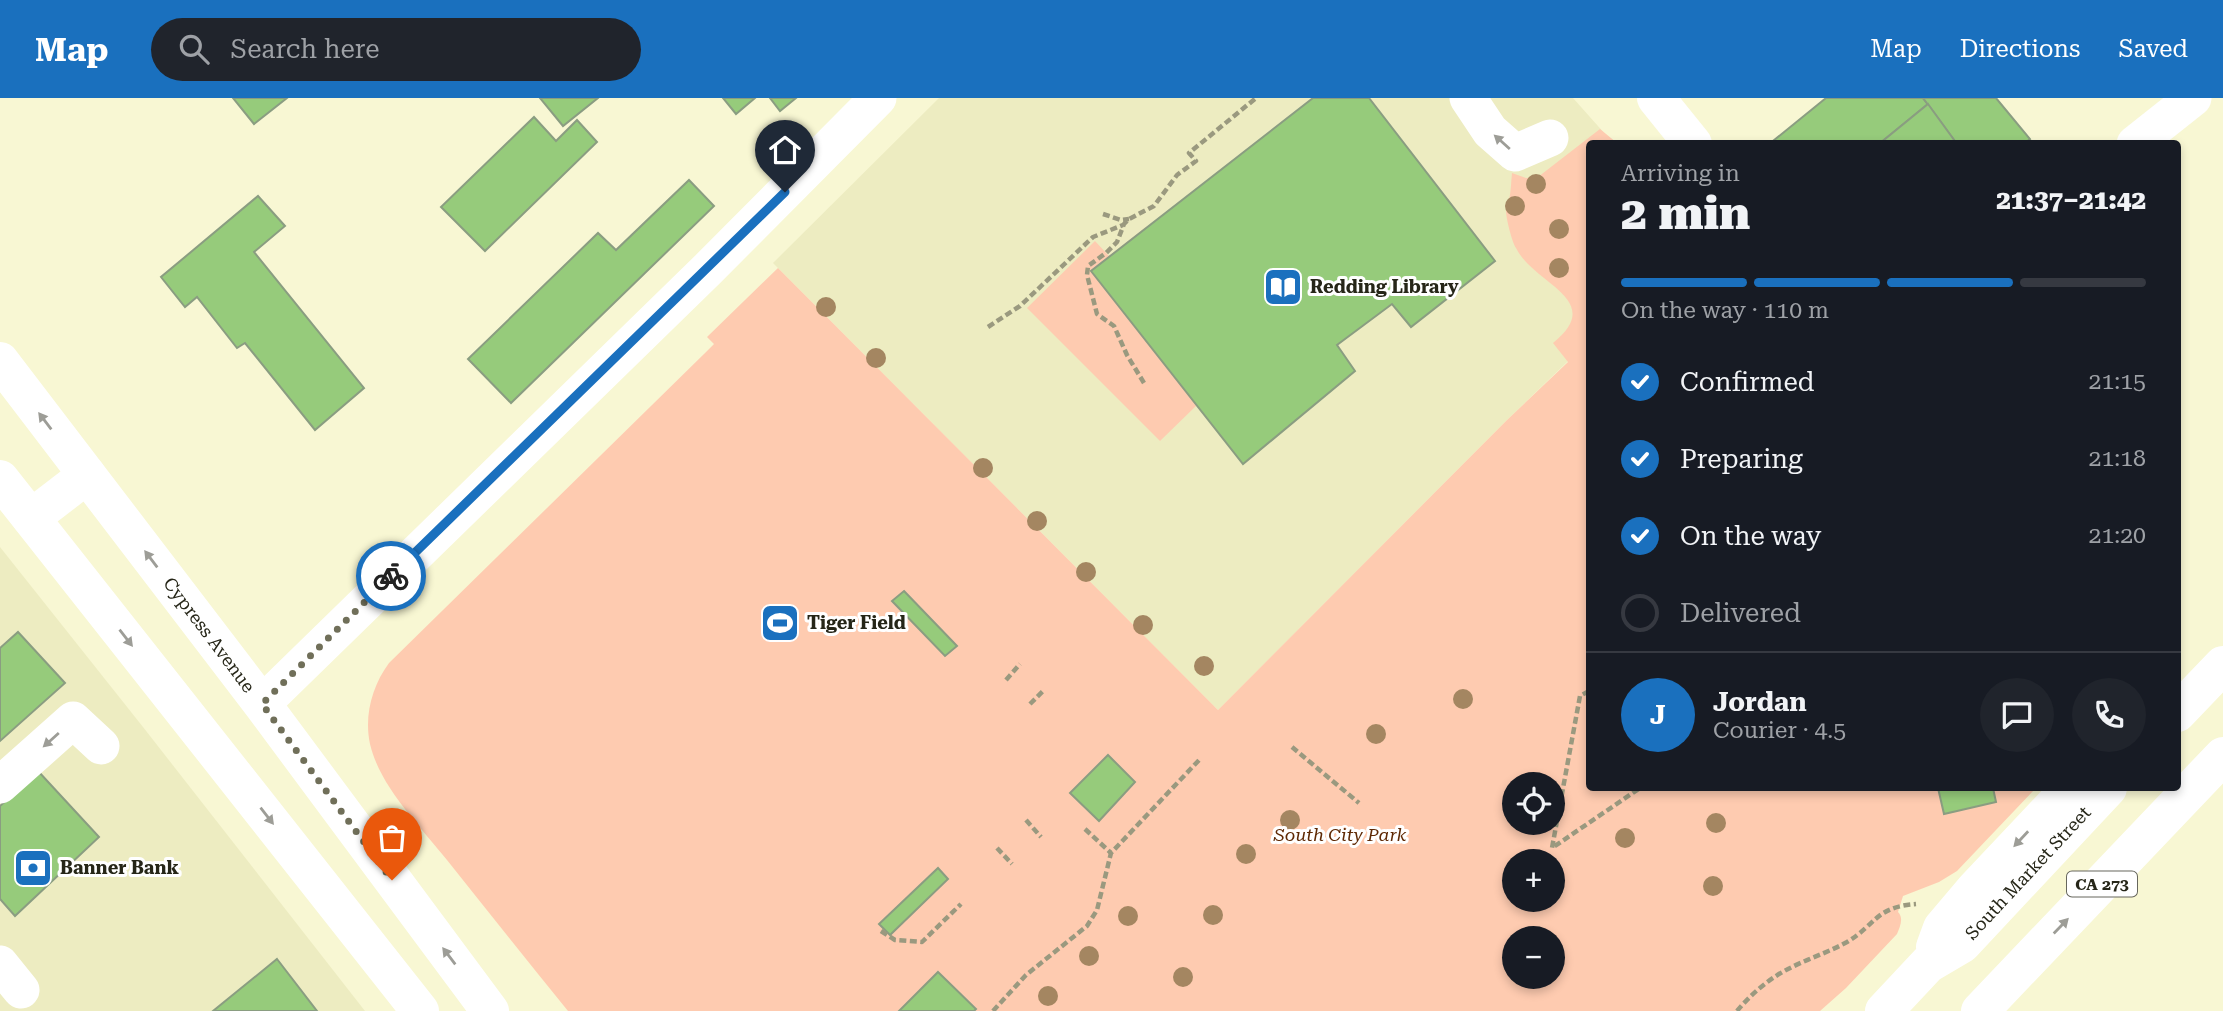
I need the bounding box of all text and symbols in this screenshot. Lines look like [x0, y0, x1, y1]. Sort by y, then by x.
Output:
search box [151, 18, 641, 81]
text: Map [35, 30, 109, 69]
icon: search [175, 30, 213, 68]
text: Search here [231, 34, 380, 64]
text: Map [1870, 35, 1922, 63]
text: Directions [1960, 35, 2080, 63]
text: Saved [2118, 35, 2188, 63]
pin [755, 120, 815, 192]
icon: home [766, 131, 804, 169]
one-way arrow [1494, 134, 1511, 150]
text: Arriving in [1621, 160, 1740, 187]
text: 21:37–21:42 [1996, 185, 2146, 215]
text: 2 min [1621, 186, 1750, 240]
library icon: Redding Library [1262, 266, 1304, 308]
place label: Redding Library [1310, 276, 1459, 297]
text: On the way · 110 m [1621, 297, 1829, 324]
icon: check [1621, 363, 1659, 401]
text: Confirmed [1680, 367, 1815, 397]
text: 21:15 [2089, 368, 2146, 395]
one-way arrow [39, 412, 53, 430]
icon: check [1621, 440, 1659, 478]
text: Preparing [1680, 444, 1803, 474]
text: 21:18 [2089, 445, 2146, 472]
icon: check [1621, 517, 1659, 555]
text: On the way [1680, 521, 1821, 551]
text: 21:20 [2089, 522, 2146, 549]
courier [356, 541, 426, 611]
one-way arrow [144, 550, 158, 568]
icon: bike [372, 557, 410, 595]
street label: Cypress Avenue [159, 573, 260, 697]
text: Delivered [1680, 598, 1801, 628]
sports icon: Tiger Field [759, 602, 801, 644]
place label: Tiger Field [807, 612, 906, 633]
one-way arrow [118, 628, 133, 646]
button: chat [1980, 678, 2054, 752]
button: phone [2072, 678, 2146, 752]
text: Jordan [1713, 687, 1807, 717]
text: J [1650, 700, 1666, 730]
text: Courier · 4.5 [1713, 717, 1846, 744]
one-way arrow [42, 732, 60, 748]
map controls [1502, 772, 1565, 989]
button: locate [1502, 772, 1565, 835]
street label: South Market Street [1960, 802, 2095, 944]
one-way arrow [259, 807, 274, 825]
pin [362, 808, 422, 880]
icon: bag [373, 819, 411, 857]
park label: South City Park [1273, 824, 1407, 845]
one-way arrow [2014, 830, 2030, 847]
bank icon: Banner Bank [12, 847, 54, 889]
button: + [1502, 849, 1565, 912]
place label: Banner Bank [60, 857, 179, 878]
road number: CA 273 [2067, 872, 2137, 897]
one-way arrow [2053, 918, 2070, 935]
button: − [1502, 926, 1565, 989]
one-way arrow [442, 947, 456, 965]

